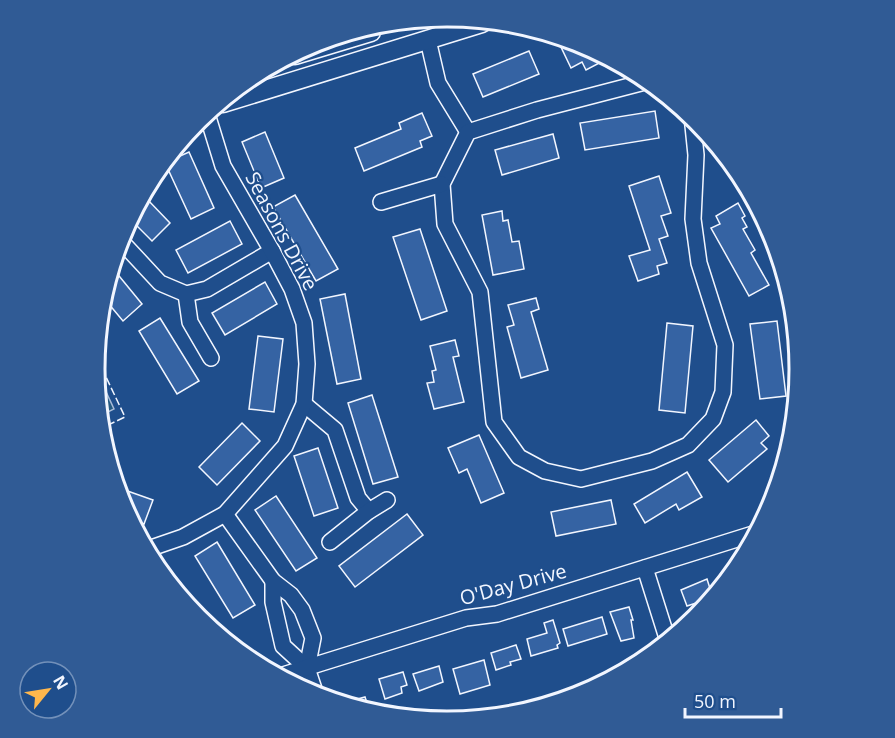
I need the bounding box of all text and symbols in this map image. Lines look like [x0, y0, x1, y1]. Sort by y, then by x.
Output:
street label: Seasons Drive [239, 167, 325, 295]
street label: O'Day Drive [457, 557, 569, 611]
north arrow [18, 660, 78, 720]
text: N [48, 671, 74, 694]
scale bar [685, 681, 781, 719]
text: 50 m [694, 689, 736, 713]

